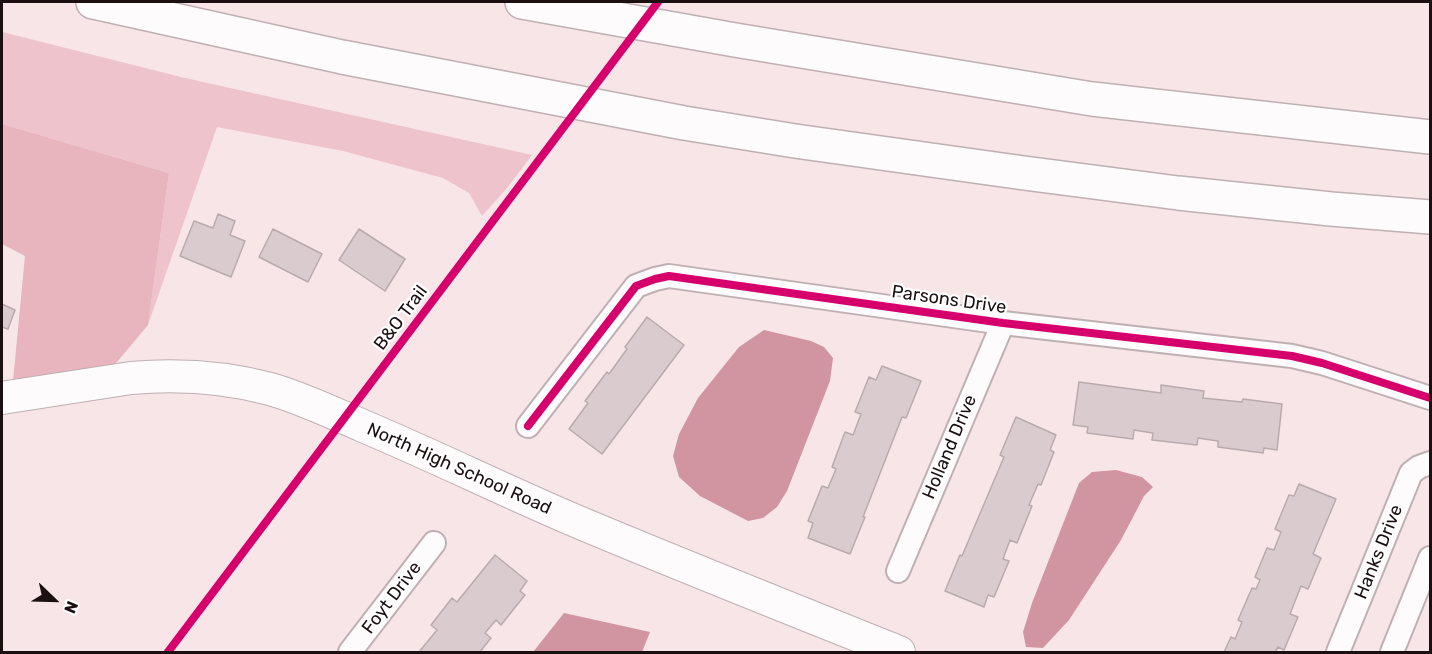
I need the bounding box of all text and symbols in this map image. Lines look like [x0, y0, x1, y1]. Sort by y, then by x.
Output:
street label: B&O Trail [370, 281, 432, 355]
street label: Parsons Drive [890, 281, 1008, 319]
street label: Holland Drive [918, 392, 982, 502]
street label: North High School Road [363, 419, 555, 519]
street label: Hanks Drive [1350, 502, 1408, 602]
street label: Foyt Drive [358, 558, 426, 638]
north arrow [24, 570, 84, 630]
text: N [60, 598, 82, 616]

